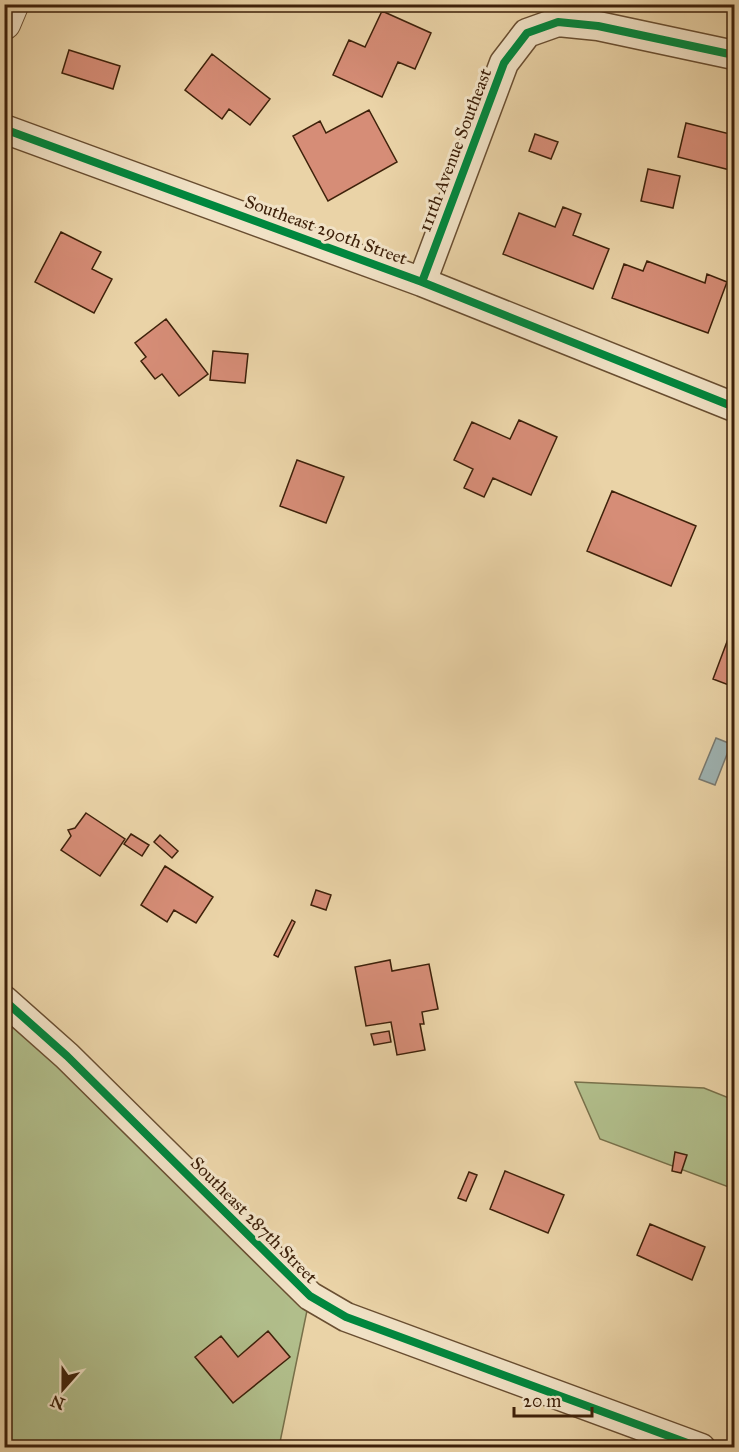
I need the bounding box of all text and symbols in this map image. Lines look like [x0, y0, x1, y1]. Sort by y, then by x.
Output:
street label: 111th Avenue Southeast [414, 65, 496, 235]
street label: Southeast 290th Street [242, 190, 411, 270]
street label: Southeast 287th Street [186, 1152, 322, 1288]
north arrow [33, 1359, 93, 1419]
scale bar [514, 1380, 592, 1418]
text: 20 m [523, 1390, 561, 1412]
text: N [48, 1391, 68, 1414]

